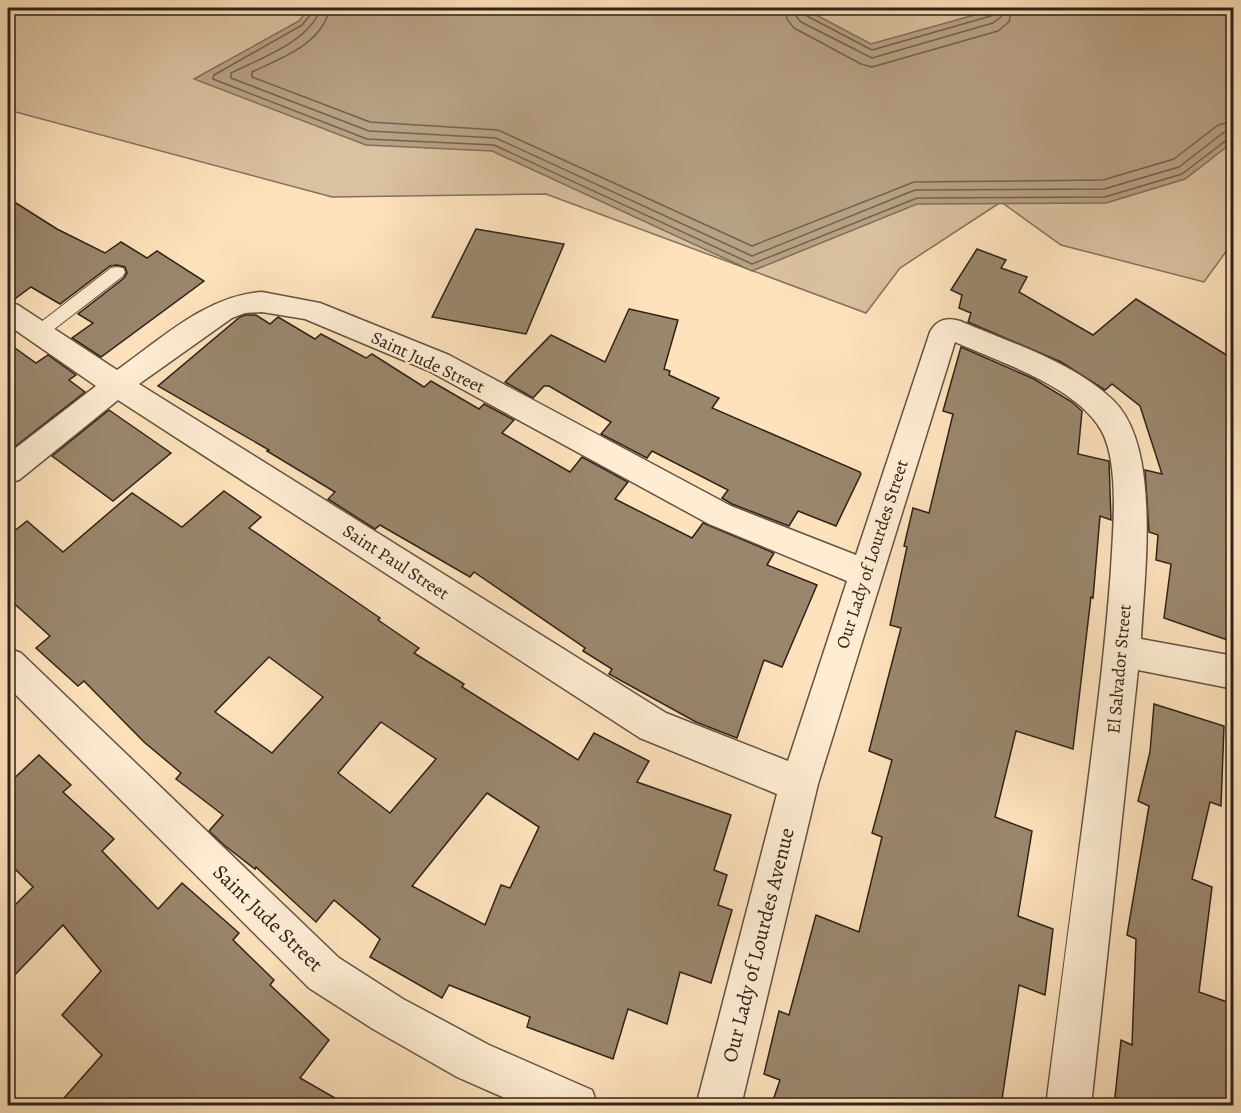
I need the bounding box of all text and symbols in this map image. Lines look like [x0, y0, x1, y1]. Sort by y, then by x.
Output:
street label: Saint Jude Street [367, 325, 489, 399]
street label: Our Lady of Lourdes Street [830, 456, 914, 651]
street label: Saint Paul Street [338, 519, 454, 605]
street label: El Salvador Street [1101, 603, 1137, 735]
street label: Our Lady of Lourdes Avenue [715, 825, 801, 1065]
street label: Saint Jude Street [207, 858, 329, 978]

